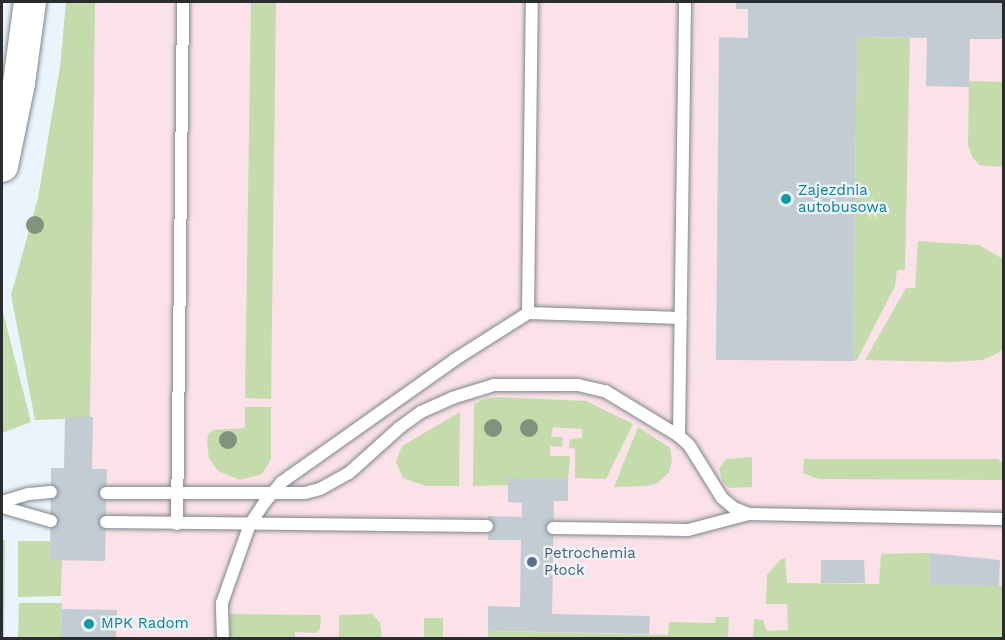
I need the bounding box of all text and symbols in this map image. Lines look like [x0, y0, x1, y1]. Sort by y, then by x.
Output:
place label: Zajezdnia autobusowa [798, 181, 887, 216]
marker: Zajezdnia autobusowa [779, 192, 793, 206]
place label: Petrochemia Płock [544, 544, 636, 579]
marker: Petrochemia Płock [525, 555, 539, 569]
place label: MPK Radom [101, 615, 189, 633]
marker: MPK Radom [82, 617, 96, 631]

